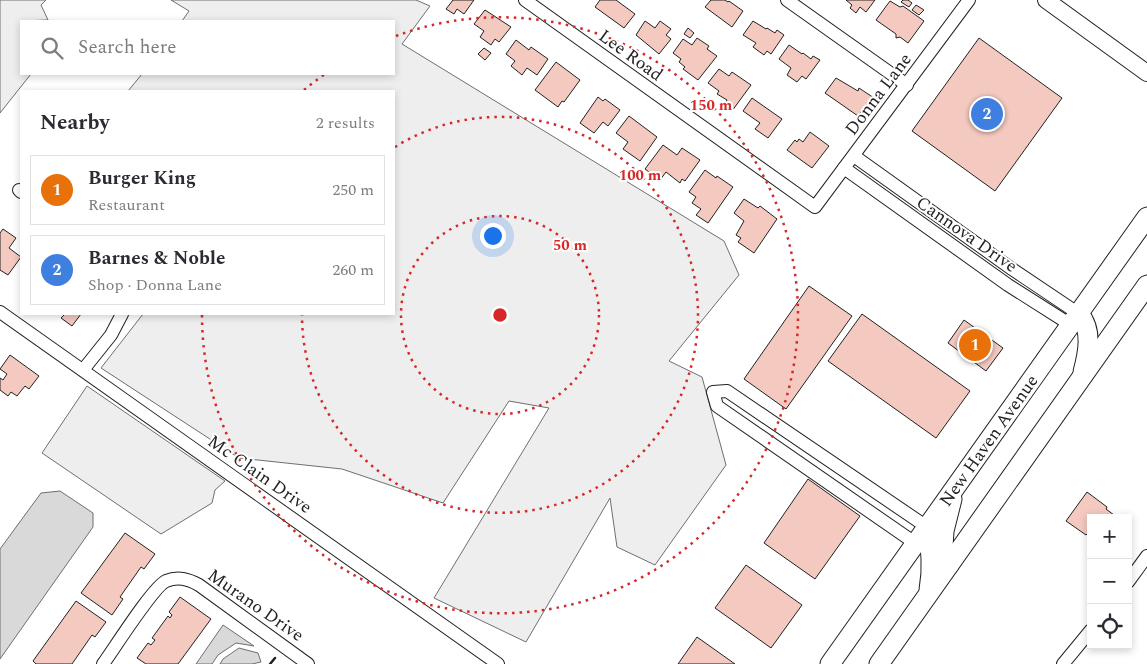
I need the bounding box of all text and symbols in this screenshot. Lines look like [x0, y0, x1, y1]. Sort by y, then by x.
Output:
search box [20, 20, 395, 75]
street label: Lee Road [593, 23, 669, 88]
text: Search here [78, 33, 177, 62]
icon: search [38, 34, 66, 62]
street label: Donna Lane [838, 47, 918, 141]
text: 150 m [690, 94, 733, 117]
pin: 2 [971, 95, 1003, 133]
text: Nearby [40, 107, 110, 139]
text: 2 results [316, 111, 375, 135]
text: Burger King [88, 164, 196, 193]
text: 100 m [619, 164, 662, 187]
text: 1 [53, 178, 61, 202]
text: 250 m [332, 178, 374, 202]
street label: Cannova Drive [910, 189, 1023, 279]
text: Restaurant [88, 193, 165, 217]
your location [480, 223, 506, 249]
text: 50 m [553, 234, 588, 257]
text: Barnes & Noble [88, 244, 225, 273]
text: 2 [53, 258, 61, 282]
text: 260 m [332, 258, 374, 282]
text: Shop · Donna Lane [88, 273, 222, 297]
centre of rings [491, 306, 509, 324]
pin: 1 [959, 326, 991, 364]
street label: New Haven Avenue [933, 369, 1045, 512]
street label: Mc Clain Drive [202, 428, 318, 521]
map controls [1087, 514, 1132, 649]
button: + [1087, 514, 1132, 559]
button: − [1087, 559, 1132, 604]
street label: Murano Drive [202, 562, 309, 649]
button: locate [1087, 604, 1132, 649]

